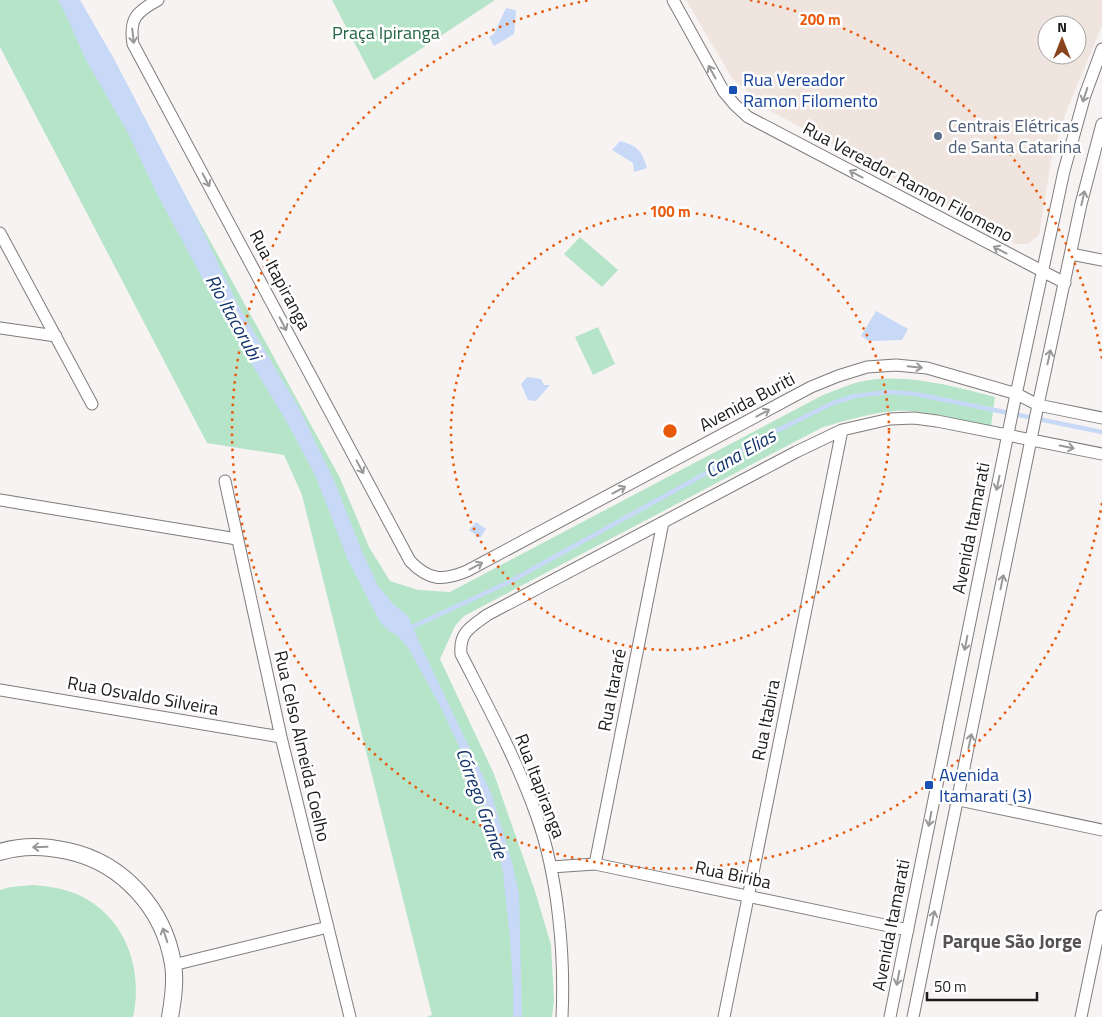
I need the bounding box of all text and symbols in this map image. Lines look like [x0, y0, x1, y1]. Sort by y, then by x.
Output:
text: 200 m [799, 8, 841, 31]
north arrow [1037, 15, 1087, 65]
text: N [1057, 16, 1067, 37]
park label: Praça Ipiranga [332, 19, 440, 46]
one-way arrow [128, 28, 138, 44]
one-way arrow [706, 66, 716, 80]
place label: Rua Vereador Ramon Filomento [743, 66, 878, 114]
marker: Rua Vereador Ramon Filomento [727, 84, 739, 96]
one-way arrow [1080, 86, 1089, 102]
place label: Centrais Elétricas de Santa Catarina [948, 112, 1081, 160]
street label: Rua Vereador Ramon Filomeno [798, 115, 1018, 249]
marker: Centrais Elétricas de Santa Catarina [932, 130, 944, 142]
one-way arrow [849, 169, 864, 178]
one-way arrow [201, 173, 211, 188]
one-way arrow [1079, 191, 1088, 207]
text: 100 m [649, 200, 691, 223]
street label: Rua Itapiranga [243, 225, 318, 335]
one-way arrow [992, 245, 1007, 255]
water label: Rio Itacorubi [199, 269, 271, 367]
one-way arrow [278, 316, 288, 331]
one-way arrow [1045, 349, 1054, 365]
one-way arrow [907, 362, 923, 372]
street label: Avenida Buriti [694, 365, 800, 438]
one-way arrow [755, 408, 770, 417]
water label: Cana Elias [699, 420, 782, 484]
centre of rings [661, 422, 679, 440]
one-way arrow [1058, 443, 1074, 452]
one-way arrow [356, 459, 365, 474]
street label: Avenida Itamarati [945, 460, 996, 596]
one-way arrow [993, 475, 1002, 491]
one-way arrow [612, 485, 627, 495]
one-way arrow [468, 561, 483, 570]
one-way arrow [998, 575, 1008, 591]
one-way arrow [961, 634, 970, 650]
street label: Rua Itararé [590, 646, 633, 734]
street label: Rua Celso Almeida Coelho [267, 648, 338, 844]
street label: Rua Osvaldo Silveira [65, 669, 221, 722]
street label: Rua Itabira [744, 677, 787, 763]
street label: Rua Itapiranga [508, 730, 573, 842]
one-way arrow [965, 734, 975, 750]
water label: Córrego Grande [449, 744, 516, 863]
place label: Avenida Itamarati (3) [939, 761, 1032, 809]
marker: Avenida Itamarati (3) [923, 779, 935, 791]
one-way arrow [925, 810, 934, 826]
one-way arrow [32, 842, 48, 852]
street label: Rua Biriba [693, 853, 774, 896]
street label: Avenida Itamarati [865, 857, 916, 993]
one-way arrow [929, 910, 939, 926]
district label: Parque São Jorge [942, 926, 1082, 955]
one-way arrow [159, 927, 169, 943]
one-way arrow [893, 970, 902, 986]
scale bar [927, 970, 1037, 1002]
text: 50 m [934, 975, 967, 998]

